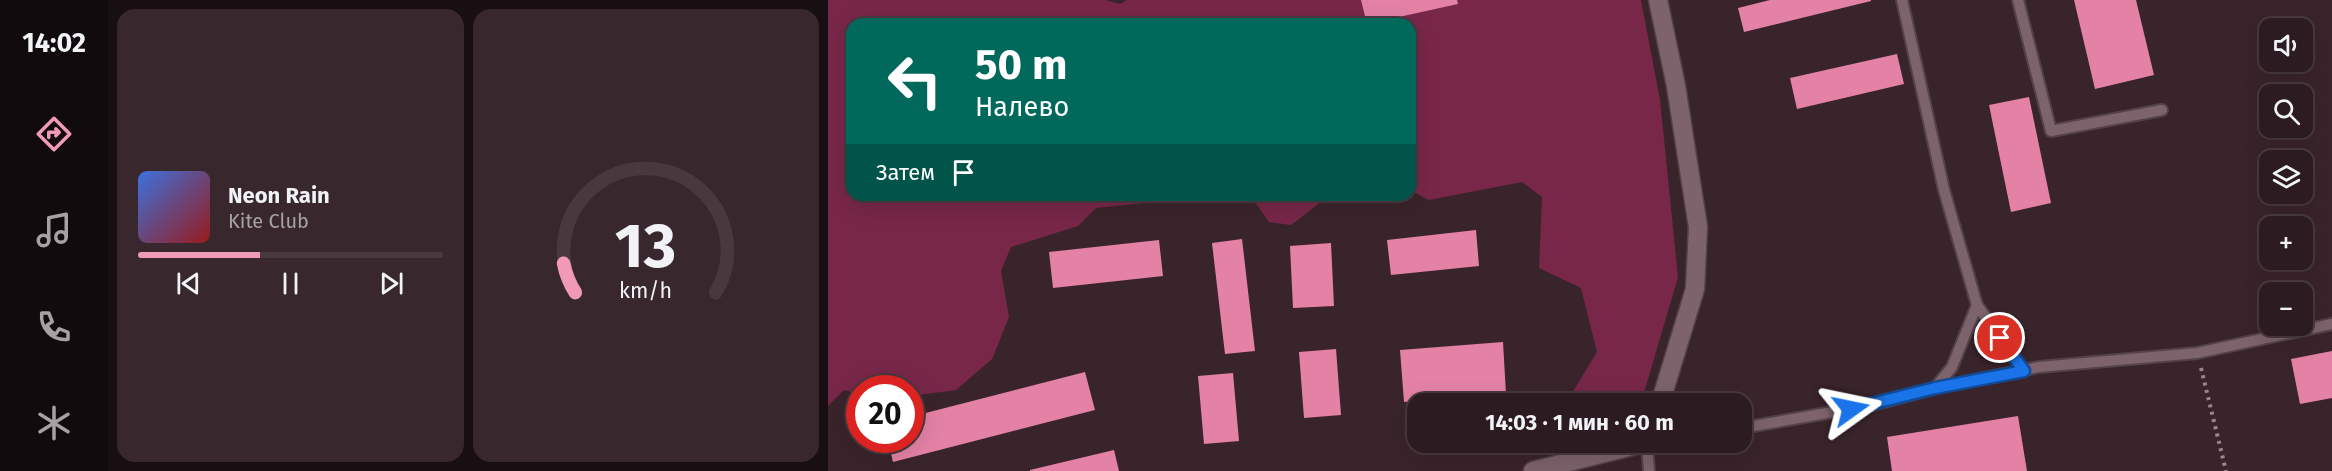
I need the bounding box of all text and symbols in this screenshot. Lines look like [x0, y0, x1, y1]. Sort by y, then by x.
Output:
map controls [2259, 18, 2313, 336]
button: sound [2259, 18, 2313, 72]
text: 14:02 [22, 27, 86, 59]
text: 50 m [975, 40, 1068, 90]
icon: left [876, 42, 954, 120]
button: search [2259, 84, 2313, 138]
text: Налево [975, 91, 1069, 123]
icon: directions [33, 113, 75, 155]
button: layers [2259, 150, 2313, 204]
icon: arrive [947, 156, 980, 189]
text: Затем [876, 159, 935, 186]
text: Neon Rain [228, 182, 330, 209]
icon: music [33, 209, 75, 251]
text: Kite Club [228, 209, 309, 233]
text: 13 [615, 209, 676, 284]
button: + [2259, 216, 2313, 270]
icon: previous [172, 267, 205, 300]
icon: pause [274, 267, 307, 300]
icon: next [375, 267, 408, 300]
text: km/h [619, 278, 672, 304]
button: − [2259, 282, 2313, 336]
icon: phone [33, 306, 75, 348]
pin [1974, 312, 2025, 363]
icon: arrive [1983, 321, 2016, 354]
speed limit sign: 20 [846, 375, 924, 453]
position arrow [1819, 377, 1883, 441]
icon: climate [33, 402, 75, 444]
text: 14:03 · 1 мин · 60 m [1485, 409, 1674, 436]

